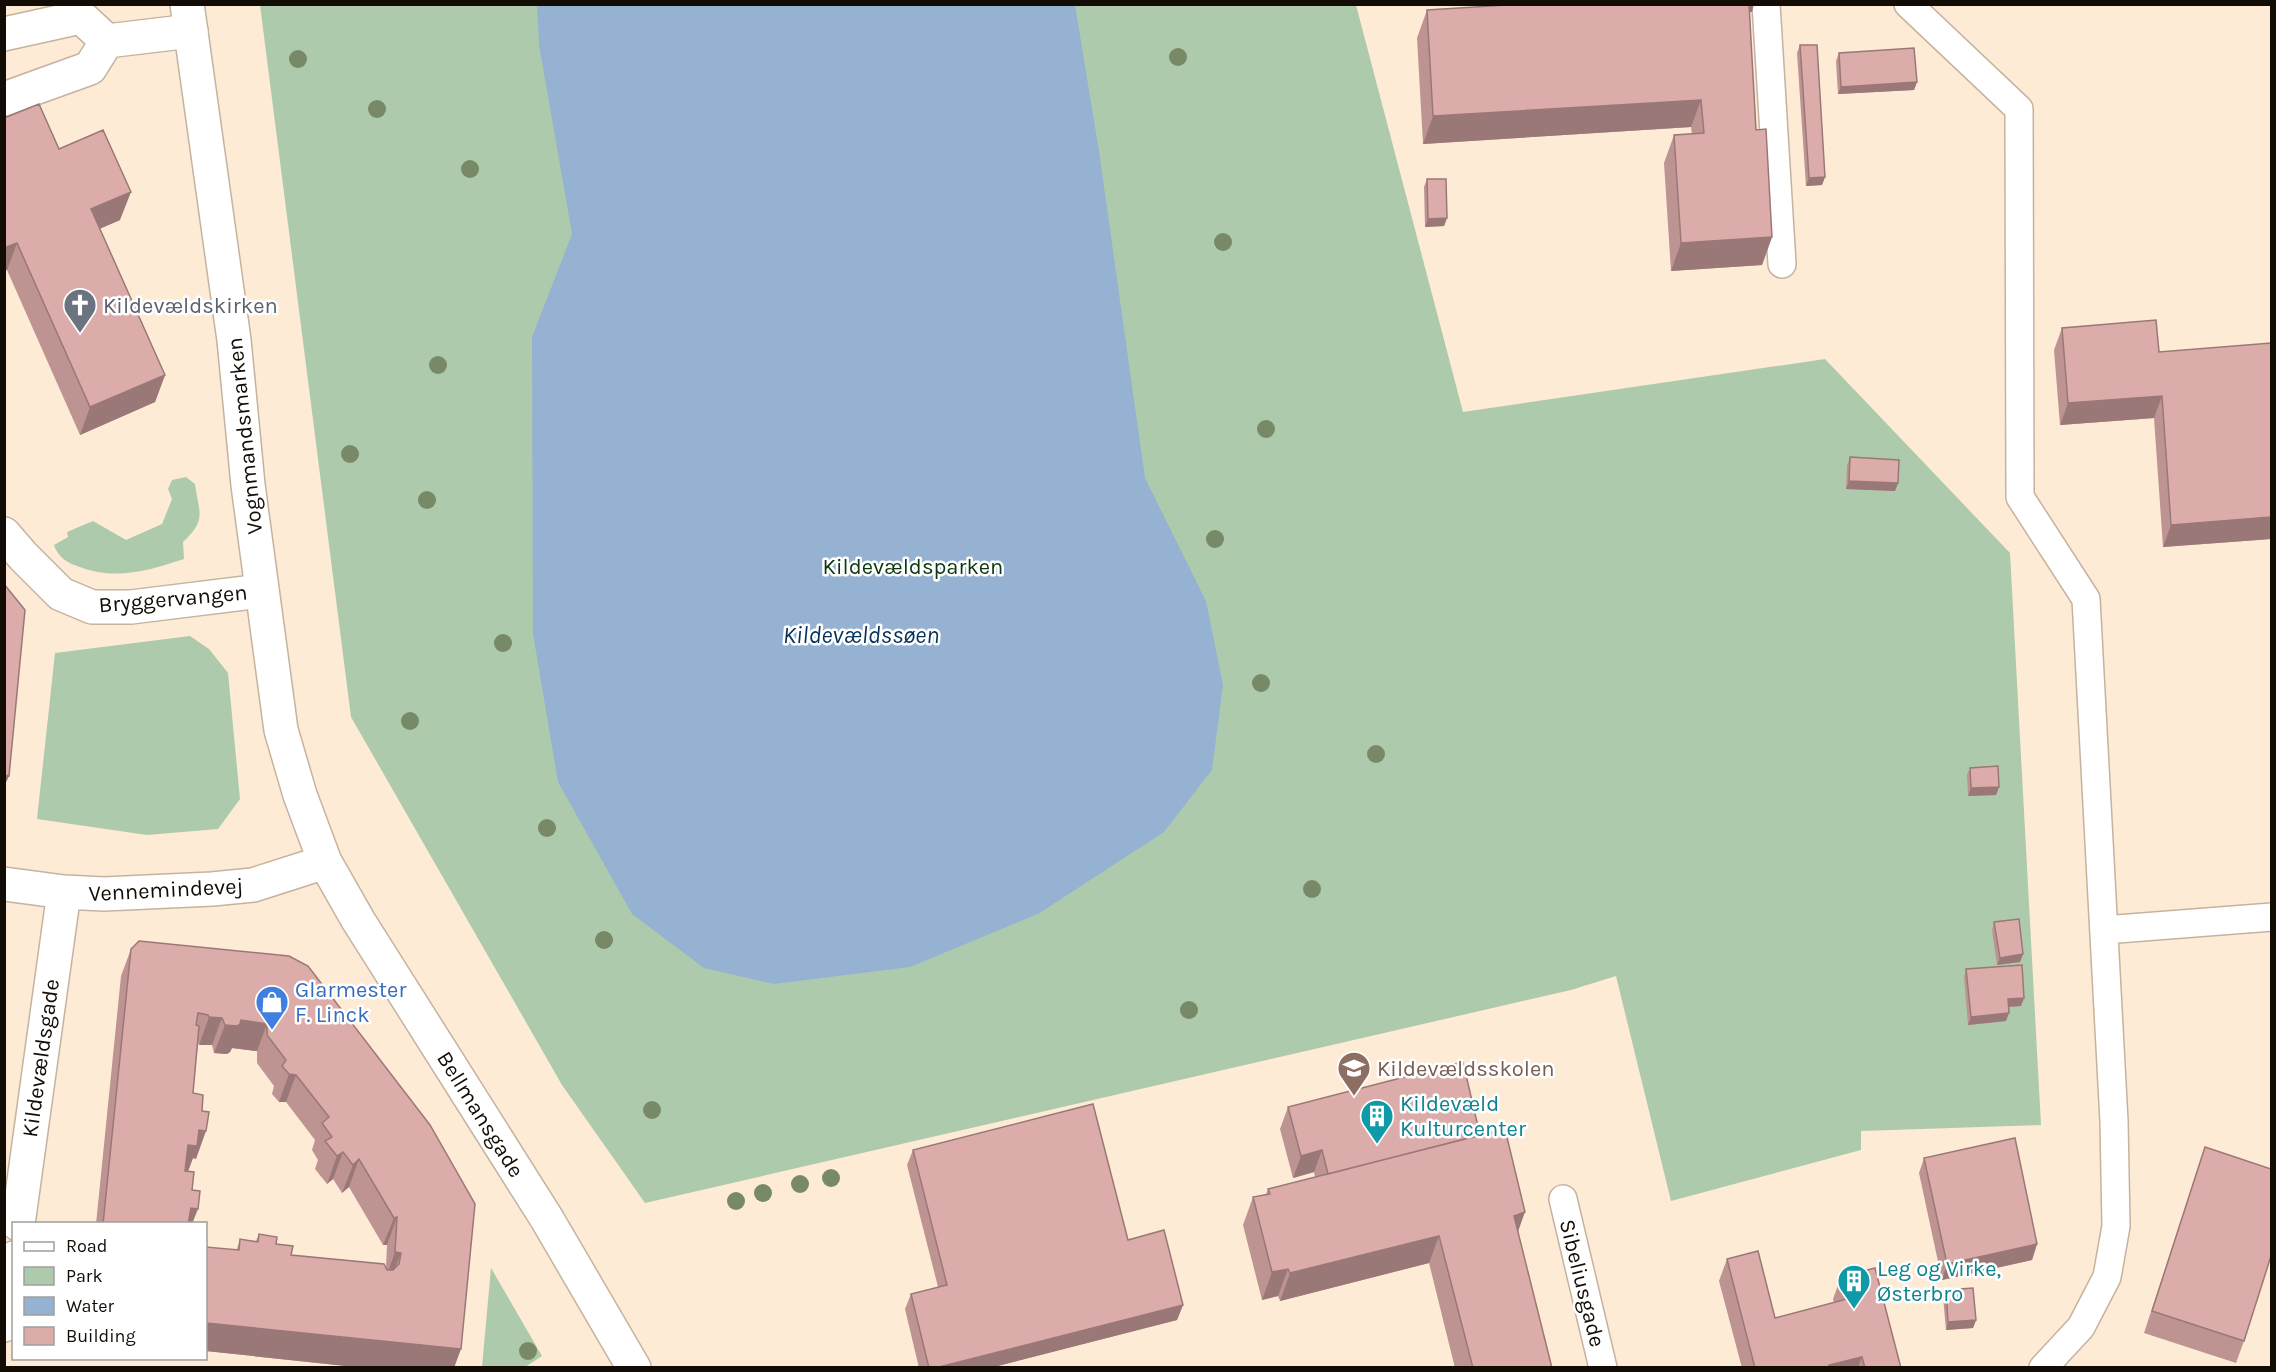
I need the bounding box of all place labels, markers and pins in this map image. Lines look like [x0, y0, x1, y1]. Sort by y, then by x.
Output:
church icon: Kildevældskirken [62, 287, 98, 334]
place label: Kildevældskirken [103, 293, 278, 319]
place label: Glarmester F. Linck [295, 977, 406, 1028]
shop icon: Glarmester F. Linck [254, 984, 290, 1031]
school or university icon: Kildevældsskolen [1336, 1050, 1372, 1097]
place label: Kildevældsskolen [1377, 1056, 1555, 1082]
place label: Kildevæld Kulturcenter [1400, 1091, 1526, 1142]
building icon: Kildevæld Kulturcenter [1359, 1098, 1395, 1145]
place label: Leg og Virke, Østerbro [1877, 1256, 2001, 1307]
building icon: Leg og Virke, Østerbro [1836, 1263, 1872, 1310]

